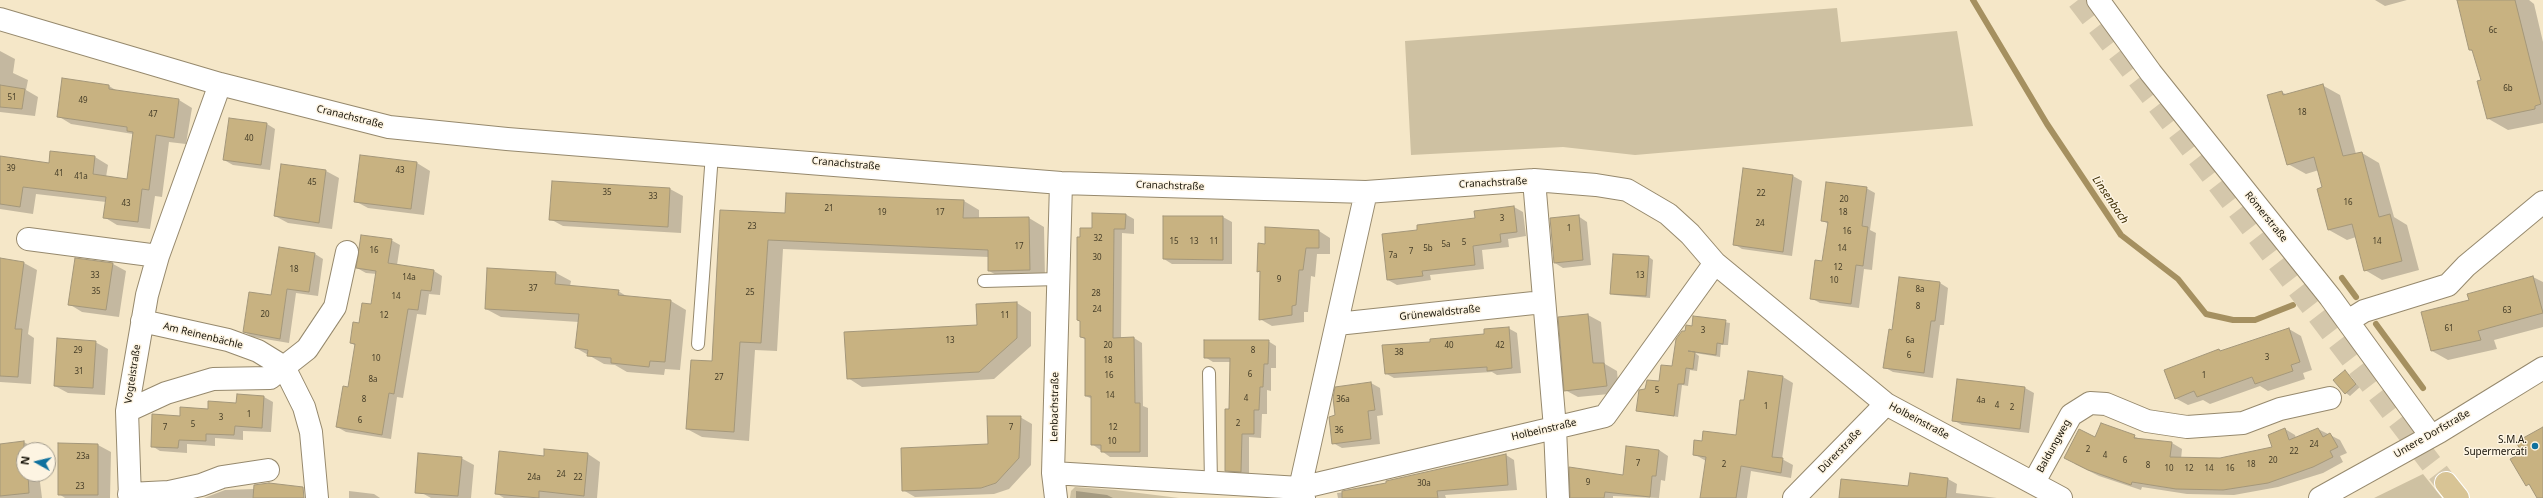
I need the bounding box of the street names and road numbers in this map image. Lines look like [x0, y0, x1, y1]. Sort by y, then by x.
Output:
street label: Cranachstraße [315, 103, 385, 131]
street label: Cranachstraße [811, 155, 881, 173]
street label: Cranachstraße [1458, 175, 1528, 191]
street label: Cranachstraße [1136, 179, 1204, 193]
street label: Römerstraße [2242, 189, 2290, 245]
street label: Grünewaldstraße [1399, 303, 1481, 323]
street label: Am Reinenbächle [162, 320, 244, 352]
street label: Vogteistraße [122, 344, 144, 404]
street label: Lenbachstraße [1048, 372, 1062, 442]
street label: Holbeinstraße [1887, 400, 1951, 442]
street label: Untere Dorfstraße [2392, 407, 2472, 461]
street label: Holbeinstraße [1510, 417, 1578, 443]
street label: Baldungweg [2034, 417, 2074, 475]
street label: Dürerstraße [1816, 426, 1864, 476]

